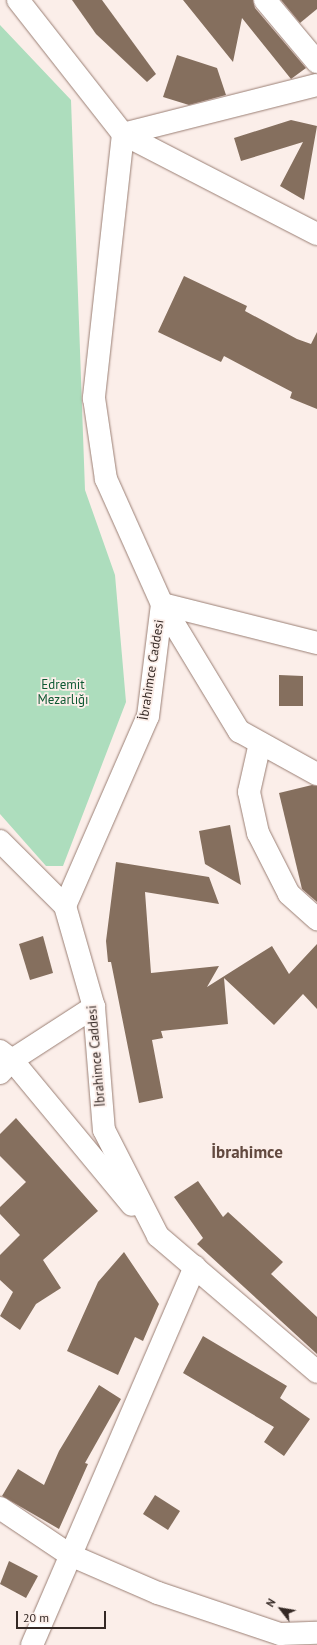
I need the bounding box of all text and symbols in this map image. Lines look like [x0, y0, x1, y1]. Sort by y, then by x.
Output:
street label: İbrahimce Caddesi [136, 619, 168, 721]
park label: Edremit Mezarlığı [37, 678, 89, 709]
street label: İbrahimce Caddesi [85, 1005, 109, 1107]
district label: İbrahimce [211, 1143, 283, 1163]
north arrow [261, 1589, 301, 1629]
text: N [263, 1596, 279, 1610]
scale bar [18, 1603, 108, 1629]
text: 20 m [23, 1610, 49, 1625]

